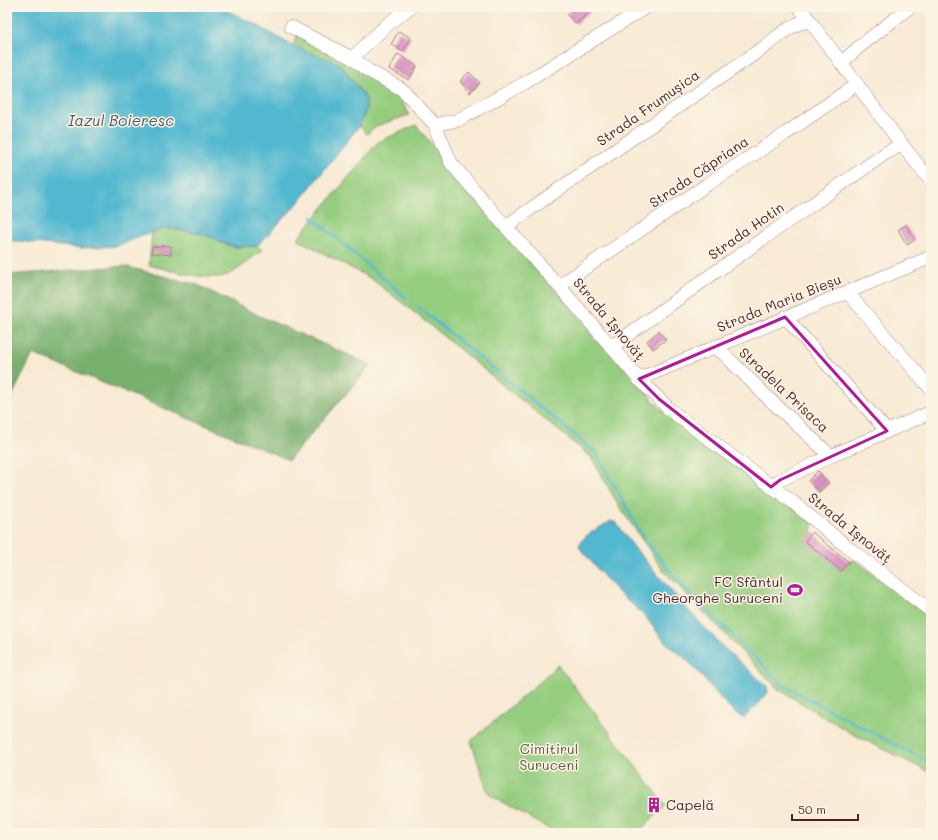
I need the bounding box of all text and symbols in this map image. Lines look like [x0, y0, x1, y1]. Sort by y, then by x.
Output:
street label: Strada Frumușica [593, 65, 703, 150]
water label: Iazul Boieresc [68, 110, 174, 130]
street label: Strada Căpriana [645, 131, 752, 212]
street label: Strada Hotin [704, 197, 787, 264]
street label: Strada Maria Bieșu [714, 269, 844, 336]
street label: Strada Ișnovăț [569, 273, 650, 364]
street label: Stradela Prisaca [735, 343, 833, 436]
street label: Strada Ișnovăț [804, 488, 896, 567]
place label: FC Sfântul Gheorghe Suruceni [652, 572, 783, 607]
sports icon: FC Sfântul Gheorghe Suruceni [786, 581, 804, 599]
park label: Cimitirul Suruceni [519, 739, 579, 774]
place label: Capelă [666, 795, 714, 814]
building icon: Capelă [645, 796, 663, 814]
scale bar [792, 796, 858, 822]
text: 50 m [798, 801, 826, 817]

